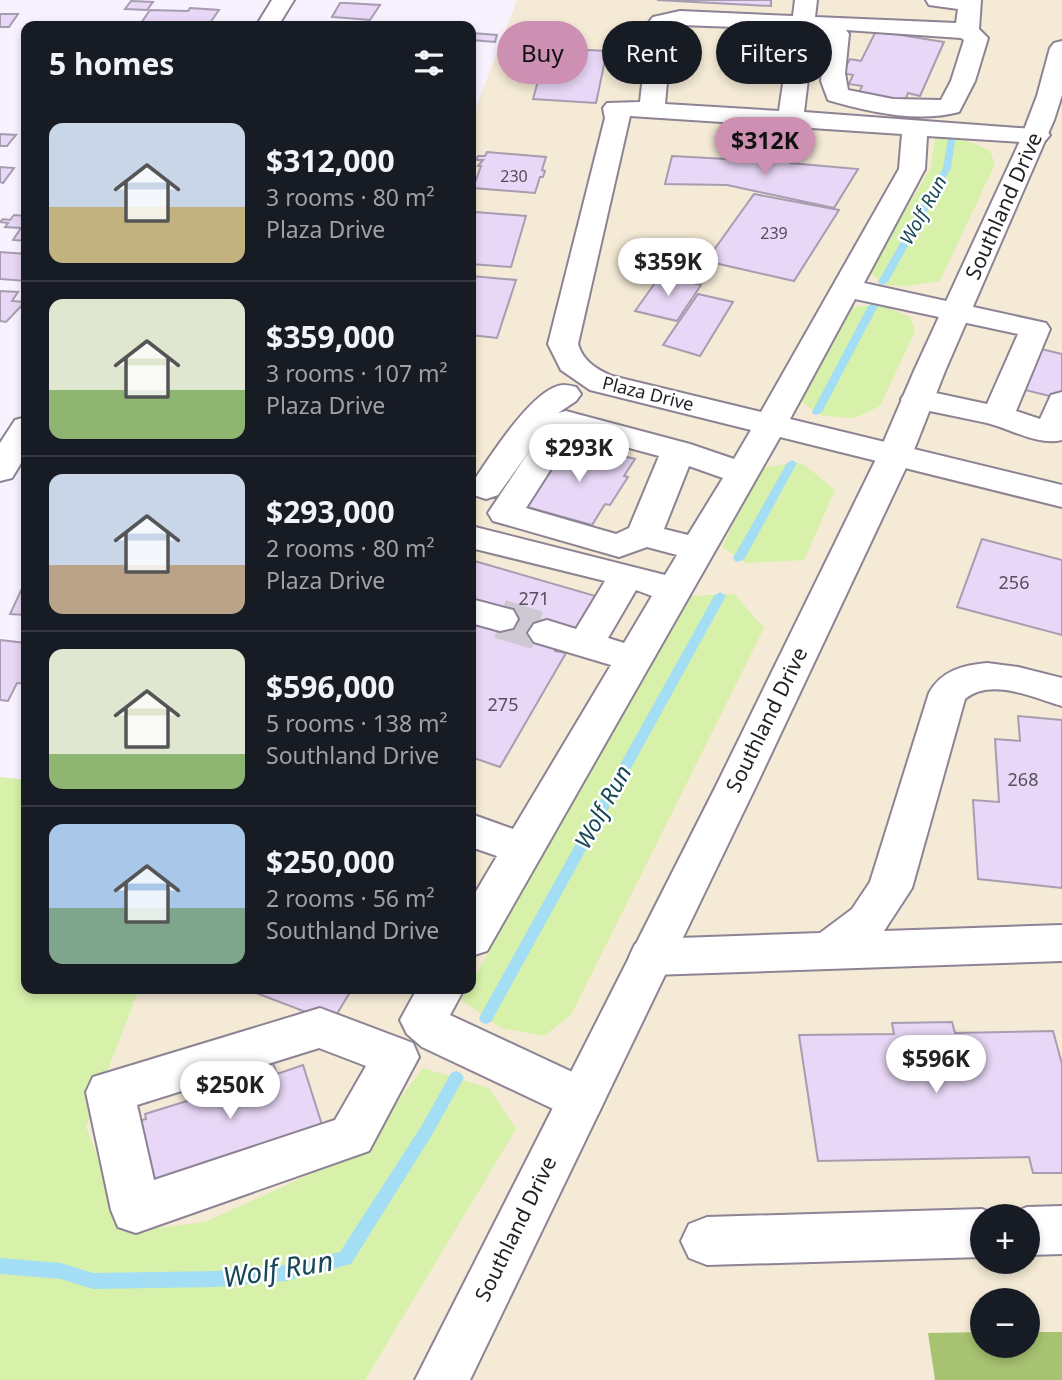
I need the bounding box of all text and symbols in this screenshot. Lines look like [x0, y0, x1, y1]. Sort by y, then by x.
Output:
chip: Buy [497, 21, 588, 84]
chip: Rent [602, 21, 702, 84]
chip: Filters [716, 21, 832, 84]
text: 5 homes [49, 43, 174, 84]
icon: filters [410, 44, 448, 82]
pin: $312K [716, 118, 814, 177]
text: $312K [731, 124, 799, 156]
street label: Southland Drive [958, 128, 1048, 284]
text: $312,000 [266, 140, 395, 181]
icon: home [105, 151, 189, 235]
house number: 230 [500, 165, 528, 187]
water label: Wolf Run [893, 171, 953, 249]
text: 3 rooms · 80 m² [266, 181, 435, 213]
text: Plaza Drive [266, 213, 385, 245]
house number: 239 [760, 222, 788, 244]
pin: $359K [619, 238, 717, 298]
text: $359K [634, 245, 702, 277]
text: $359,000 [266, 316, 395, 357]
icon: home [105, 327, 189, 411]
text: 3 rooms · 107 m² [266, 357, 448, 389]
street label: Plaza Drive [600, 370, 696, 416]
text: Plaza Drive [266, 389, 385, 421]
pin: $293K [530, 424, 628, 484]
text: $293K [545, 431, 613, 463]
text: $293,000 [266, 491, 395, 532]
icon: home [105, 502, 189, 586]
text: 2 rooms · 80 m² [266, 532, 435, 564]
text: Plaza Drive [266, 564, 385, 596]
house number: 256 [999, 570, 1029, 594]
house number: 271 [519, 586, 549, 610]
street label: Southland Drive [719, 642, 813, 797]
text: $596,000 [266, 666, 395, 707]
icon: home [105, 677, 189, 761]
house number: 275 [488, 692, 518, 716]
text: 5 rooms · 138 m² [266, 707, 448, 739]
text: Southland Drive [266, 739, 439, 771]
water label: Wolf Run [566, 759, 638, 854]
house number: 268 [1008, 767, 1038, 791]
text: $250,000 [266, 841, 395, 882]
icon: home [105, 852, 189, 936]
text: 2 rooms · 56 m² [266, 882, 435, 914]
text: Southland Drive [266, 914, 439, 946]
pin: $596K [887, 1036, 985, 1095]
text: $596K [902, 1042, 970, 1074]
pin: $250K [181, 1062, 279, 1121]
text: $250K [196, 1068, 264, 1100]
street label: Southland Drive [468, 1151, 562, 1306]
map controls [970, 1204, 1040, 1358]
button: + [970, 1204, 1040, 1274]
water label: Wolf Run [220, 1241, 336, 1295]
button: − [970, 1288, 1040, 1358]

